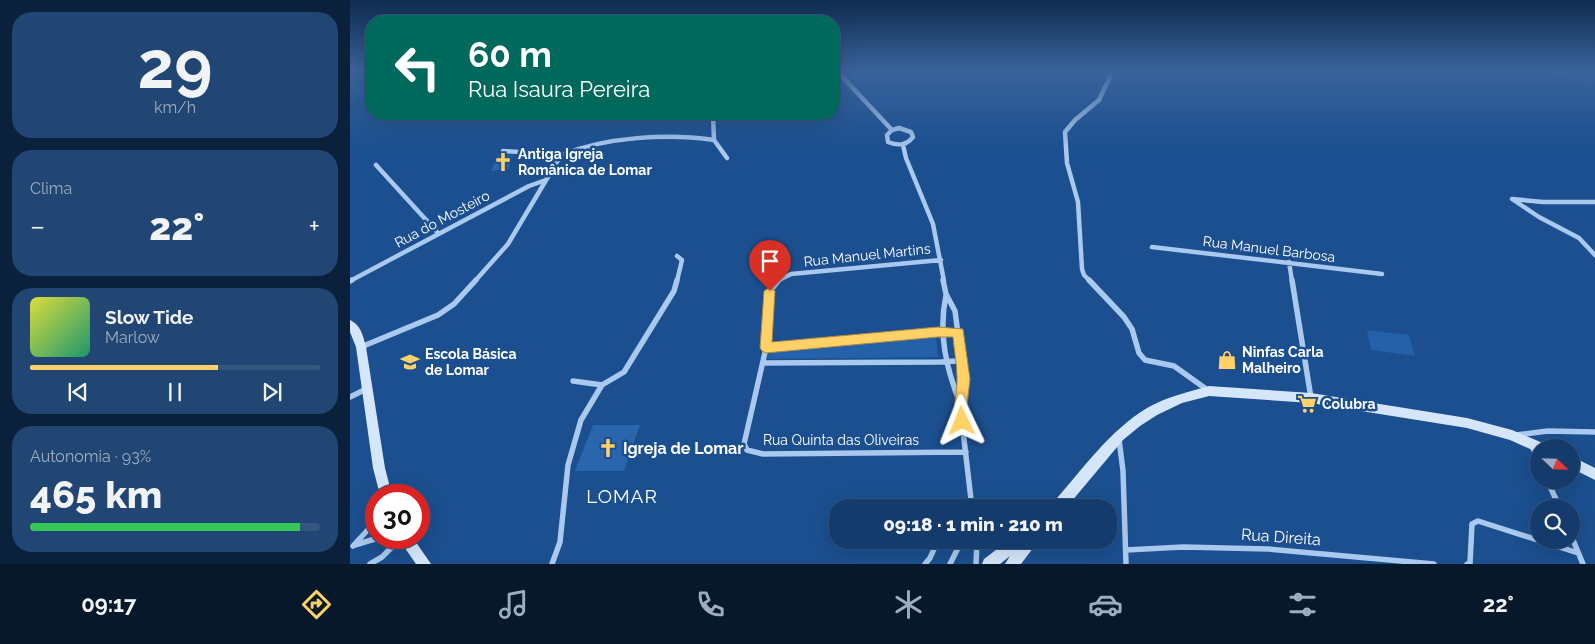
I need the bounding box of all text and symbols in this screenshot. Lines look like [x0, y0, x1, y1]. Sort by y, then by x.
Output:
text: 29 [138, 27, 212, 103]
text: 60 m [468, 34, 552, 75]
icon: left [385, 35, 450, 100]
text: Rua Isaura Pereira [468, 76, 650, 102]
text: km/h [154, 98, 196, 117]
place label: Antiga Igreja Românica de Lomar [518, 146, 652, 178]
church icon: Antiga Igreja Românica de Lomar [492, 151, 514, 173]
text: Clima [30, 179, 72, 198]
street label: Rua do Mosteiro [392, 187, 492, 251]
text: 22° [149, 204, 204, 249]
text: − [30, 210, 45, 243]
text: + [308, 210, 320, 243]
street label: Rua Manuel Barbosa [1202, 233, 1336, 265]
pin [749, 240, 791, 291]
street label: Rua Manuel Martins [803, 240, 931, 270]
icon: arrive [756, 247, 784, 275]
text: Slow Tide [105, 306, 194, 328]
text: Marlow [105, 328, 160, 347]
place label: Ninfas Carla Malheiro [1242, 344, 1324, 376]
place label: Escola Básica de Lomar [425, 346, 516, 378]
shop icon: Ninfas Carla Malheiro [1216, 349, 1238, 371]
school or university icon: Escola Básica de Lomar [399, 351, 421, 373]
icon: previous [64, 378, 92, 406]
icon: pause [161, 378, 189, 406]
icon: next [258, 378, 286, 406]
supermarket icon: Colubra [1296, 393, 1318, 415]
position arrow [935, 394, 987, 446]
place label: Colubra [1322, 396, 1375, 412]
street label: Rua Quinta das Oliveiras [763, 432, 919, 448]
church icon: Igreja de Lomar [597, 437, 619, 459]
place label: Igreja de Lomar [623, 439, 743, 458]
north arrow [1530, 439, 1580, 489]
map controls [1530, 439, 1580, 549]
text: Autonomia · 93% [30, 447, 151, 466]
text: 465 km [30, 472, 162, 517]
speed limit sign: 30 [365, 484, 430, 549]
district label: LOMAR [586, 485, 658, 507]
button: search [1530, 499, 1580, 549]
text: 09:18 · 1 min · 210 m [883, 513, 1063, 535]
street label: Rua Direita [1240, 525, 1322, 549]
icon: directions [299, 587, 334, 622]
icon: music [496, 587, 531, 622]
icon: phone [693, 587, 728, 622]
icon: climate [891, 587, 926, 622]
icon: car [1088, 587, 1123, 622]
icon: filters [1285, 587, 1320, 622]
text: 09:17 [81, 591, 136, 617]
text: 22° [1483, 591, 1514, 617]

